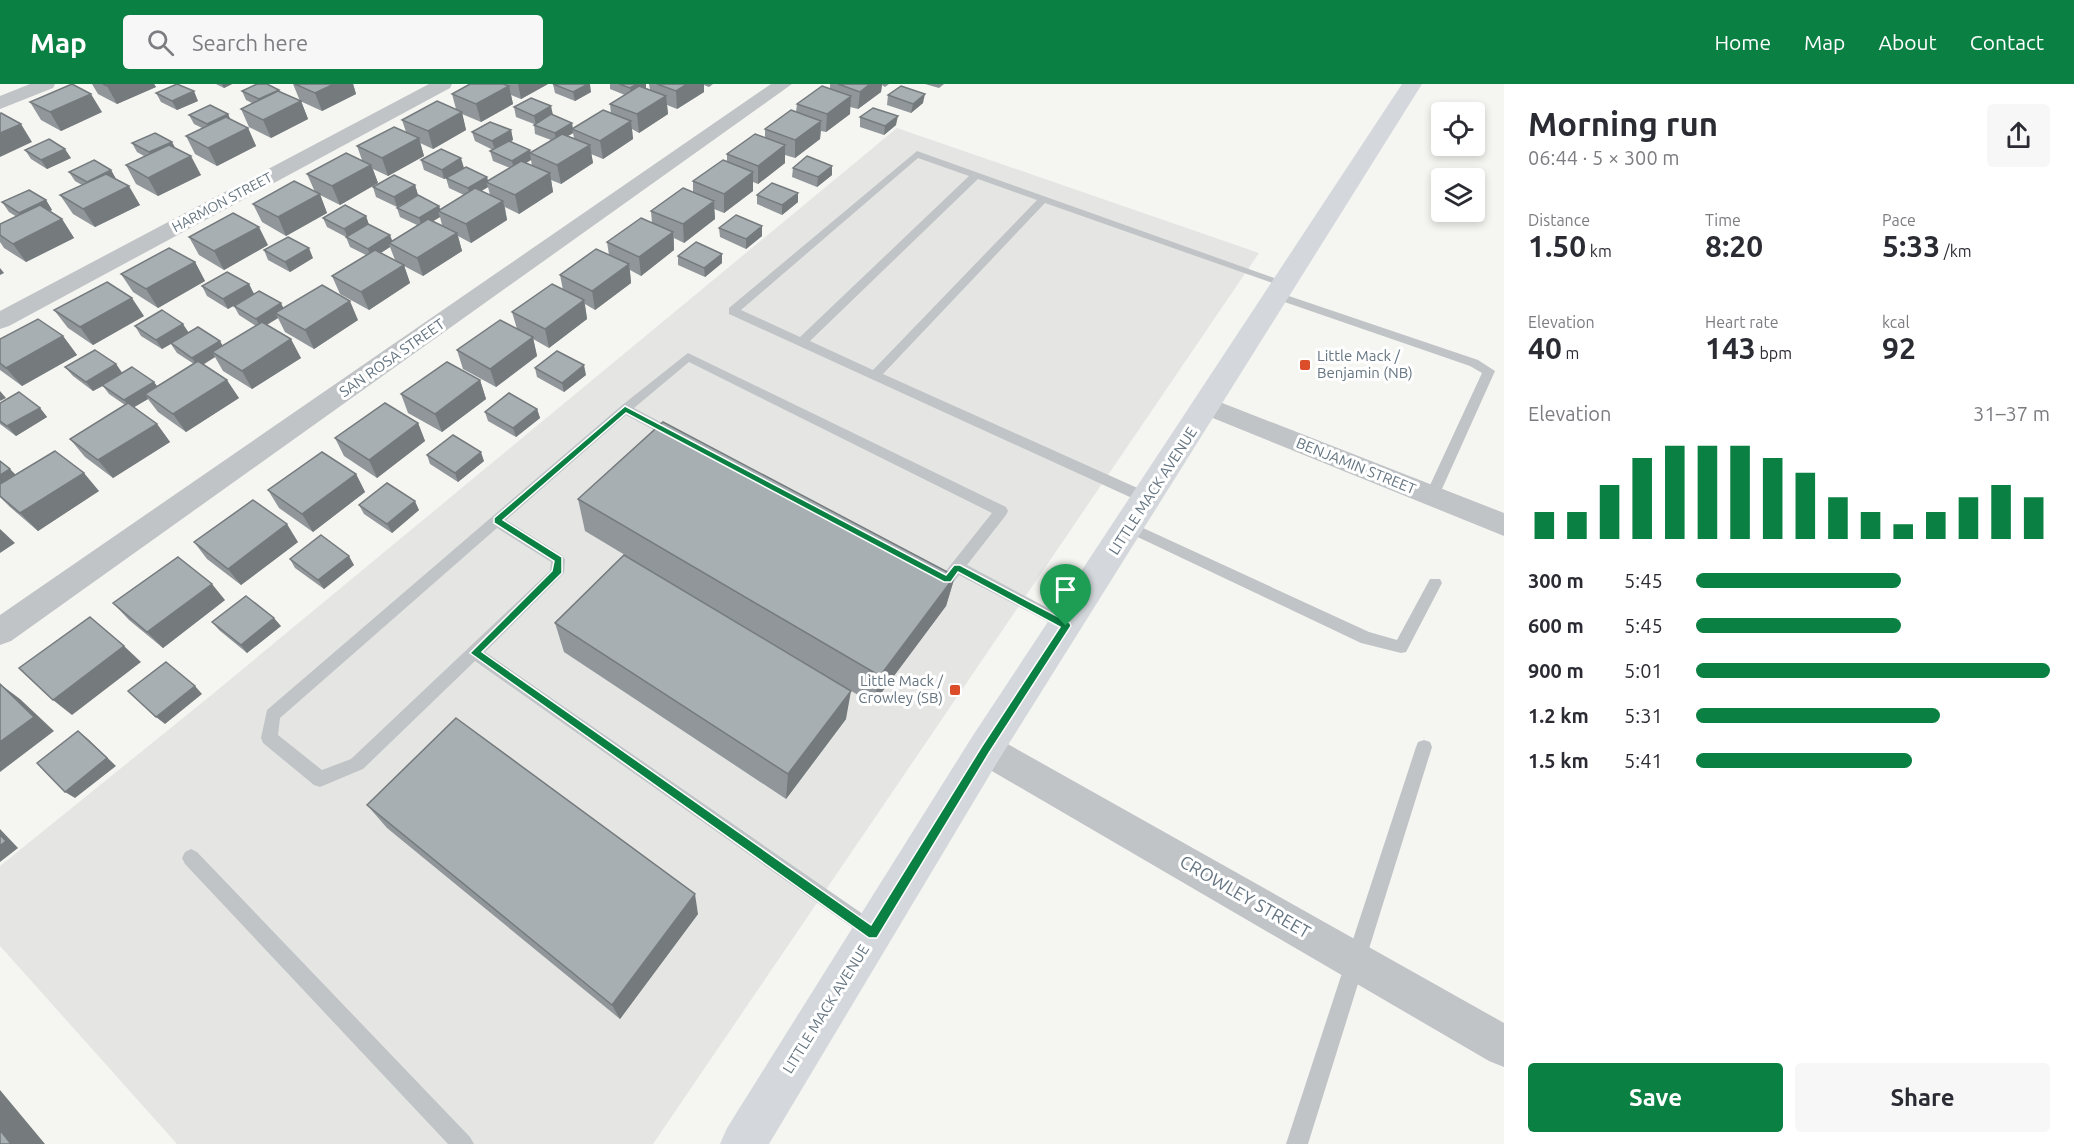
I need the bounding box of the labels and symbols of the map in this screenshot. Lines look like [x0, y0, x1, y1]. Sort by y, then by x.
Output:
street label: HARMON STREET [169, 169, 275, 235]
street label: SAN ROSA STREET [336, 315, 448, 400]
place label: Little Mack / Benjamin (NB) [1317, 347, 1413, 381]
marker: Little Mack / Benjamin (NB) [1298, 358, 1312, 372]
street label: LITTLE MACK AVENUE [1105, 424, 1200, 558]
street label: BENJAMIN STREET [1294, 434, 1419, 498]
pin [1040, 564, 1091, 626]
place label: Little Mack / Crowley (SB) [858, 672, 943, 706]
marker: Little Mack / Crowley (SB) [948, 683, 962, 697]
street label: CROWLEY STREET [1177, 851, 1314, 942]
street label: LITTLE MACK AVENUE [779, 941, 872, 1076]

